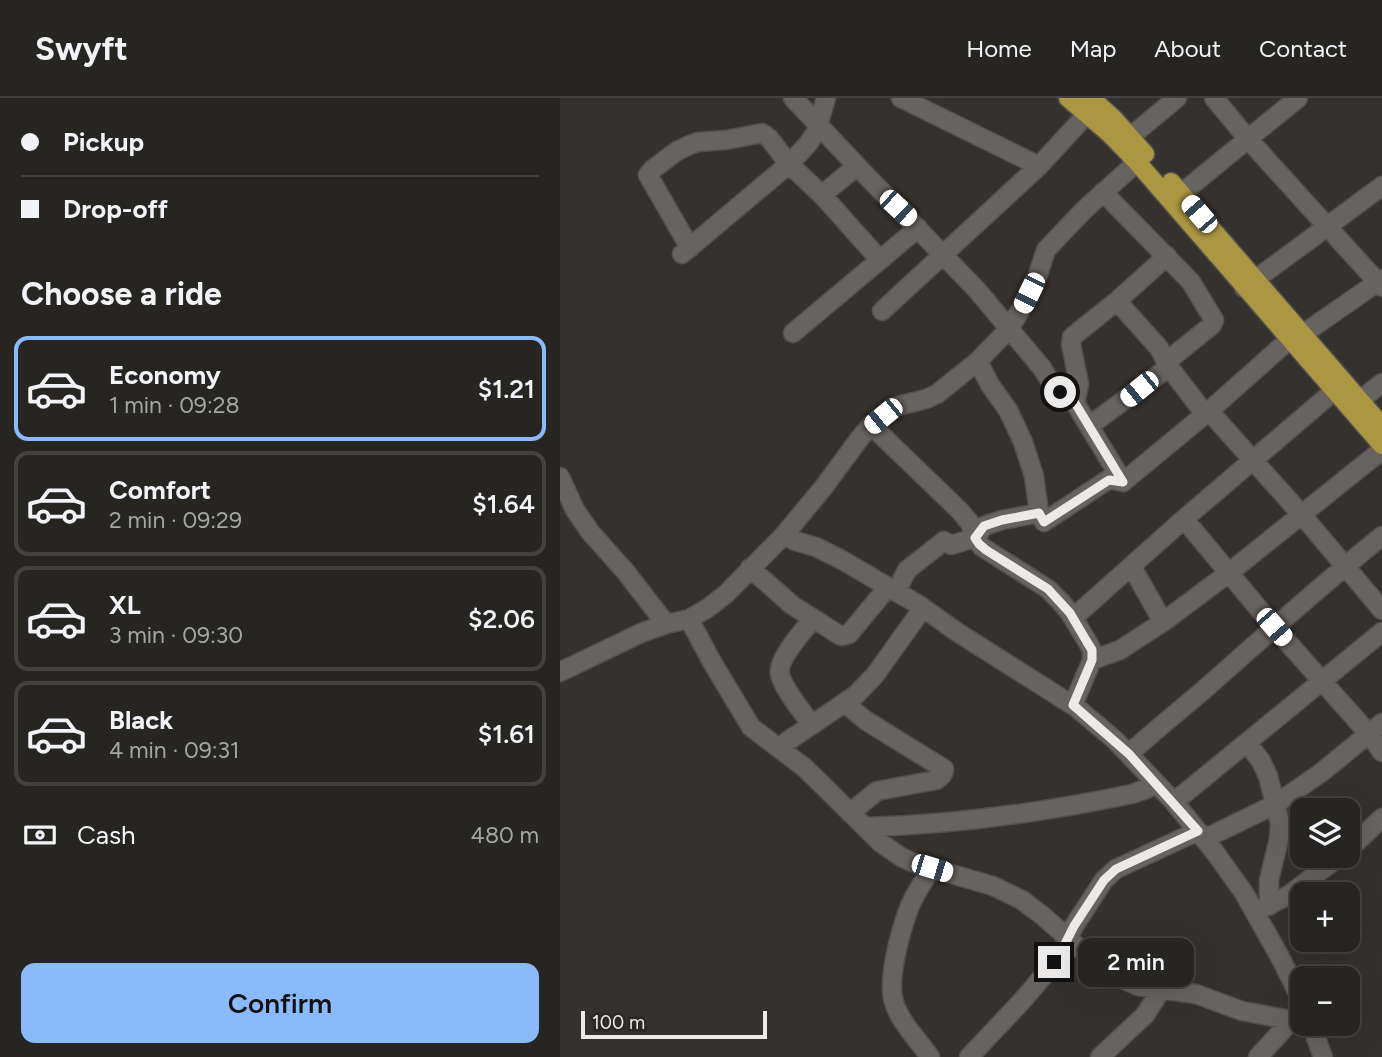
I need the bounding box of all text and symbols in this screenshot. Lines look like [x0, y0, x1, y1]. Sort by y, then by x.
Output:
text: Swyft [35, 29, 128, 68]
text: Home [966, 34, 1032, 63]
text: Map [1070, 34, 1116, 63]
text: About [1154, 34, 1221, 63]
text: Contact [1259, 34, 1347, 63]
text: Pickup [63, 126, 144, 158]
car [876, 186, 921, 230]
car [1178, 191, 1221, 237]
text: Drop-off [63, 193, 168, 225]
car [1011, 270, 1048, 316]
text: Choose a ride [21, 275, 222, 313]
icon: car [25, 357, 88, 420]
text: Economy [109, 359, 221, 391]
car [1117, 368, 1162, 410]
text: $1.21 [478, 373, 535, 405]
route start [1044, 376, 1076, 408]
text: 1 min · 09:28 [109, 391, 240, 419]
car [861, 395, 906, 437]
icon: car [25, 472, 88, 535]
text: Comfort [109, 474, 211, 506]
text: $1.64 [472, 488, 535, 520]
text: 2 min · 09:29 [109, 506, 242, 534]
icon: car [25, 587, 88, 650]
text: XL [109, 589, 141, 621]
text: $2.06 [468, 603, 535, 635]
car [1253, 604, 1296, 650]
text: 3 min · 09:30 [109, 621, 243, 649]
icon: car [25, 702, 88, 765]
text: Black [109, 704, 173, 736]
text: $1.61 [478, 718, 535, 750]
text: 4 min · 09:31 [109, 736, 240, 764]
map controls [1290, 798, 1360, 1036]
button: layers [1290, 798, 1360, 868]
icon: cash [21, 816, 59, 854]
text: Cash [77, 819, 136, 851]
text: 480 m [471, 821, 539, 849]
car [909, 852, 956, 884]
button: + [1290, 882, 1360, 952]
callout: 2 min [1078, 938, 1194, 986]
route end [1038, 946, 1070, 978]
text: 2 min [1107, 948, 1165, 976]
button: Confirm [21, 963, 539, 1043]
button: − [1290, 966, 1360, 1036]
scale bar [581, 1008, 766, 1040]
text: 100 m [592, 1011, 645, 1034]

